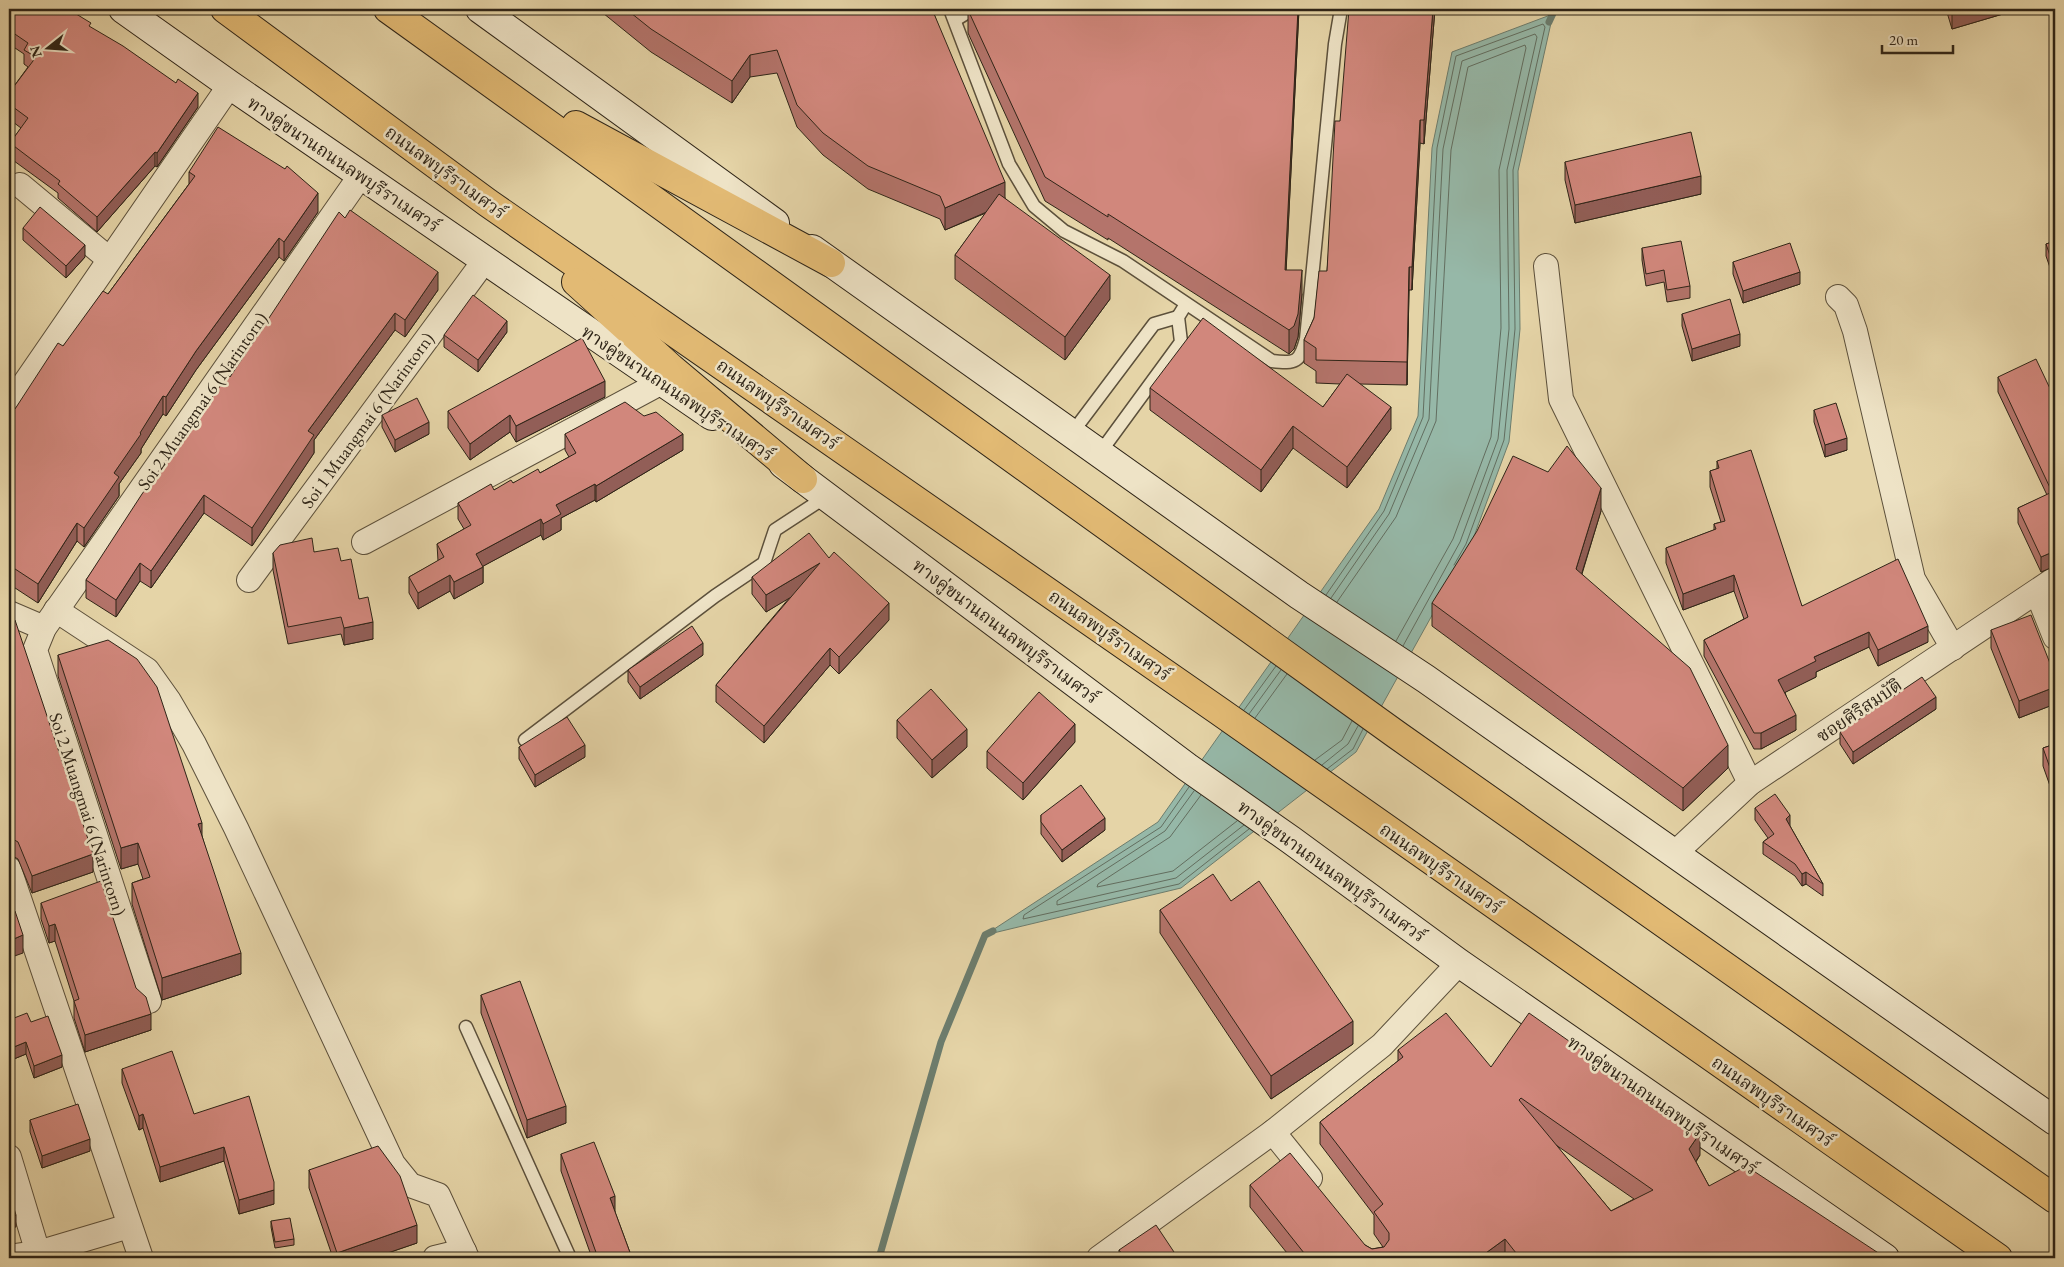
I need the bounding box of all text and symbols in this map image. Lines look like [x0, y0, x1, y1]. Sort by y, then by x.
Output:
north arrow [22, 22, 72, 72]
scale bar [1882, 22, 1953, 54]
text: 20 m [1889, 30, 1918, 49]
text: N [25, 43, 46, 60]
street label: ทางคู่ขนานถนนลพบุรีราเมศวร์ [243, 91, 446, 238]
street label: ถนนลพบุรีราเมศวร์ [380, 120, 512, 225]
street label: Soi 2 Muangmai 6 (Narintorn) [132, 308, 272, 494]
street label: ทางคู่ขนานถนนลพบุรีราเมศวร์ [578, 320, 778, 466]
street label: Soi 1 Muangmai 6 (Narintorn) [295, 327, 439, 513]
street label: ถนนลพบุรีราเมศวร์ [713, 354, 843, 454]
street label: ทางคู่ขนานถนนลพบุรีราเมศวร์ [908, 553, 1105, 710]
street label: ถนนลพบุรีราเมศวร์ [1044, 584, 1177, 687]
street label: ซอยศิริสมบัติ [1812, 673, 1906, 747]
street label: Soi 2 Muangmai 6 (Narintorn) [44, 710, 132, 918]
street label: ทางคู่ขนานถนนลพบุรีราเมศวร์ [1233, 795, 1432, 949]
street label: ถนนลพบุรีราเมศวร์ [1375, 817, 1508, 920]
street label: ทางคู่ขนานถนนลพบุรีราเมศวร์ [1563, 1030, 1764, 1181]
street label: ถนนลพบุรีราเมศวร์ [1707, 1050, 1840, 1153]

